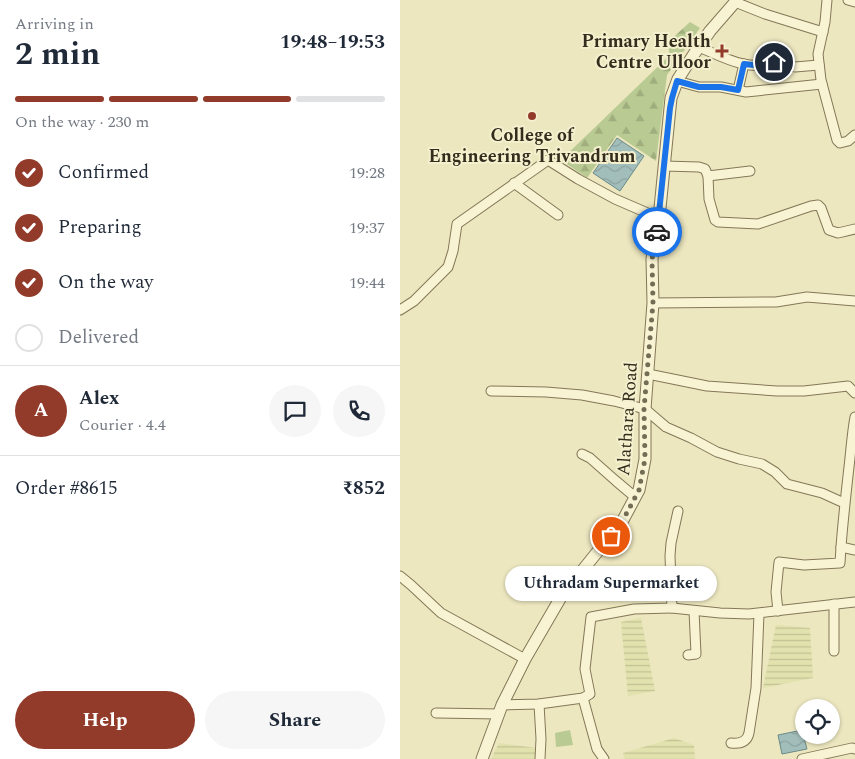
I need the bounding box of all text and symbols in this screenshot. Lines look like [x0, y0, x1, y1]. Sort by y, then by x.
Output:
text: Arriving in [15, 12, 94, 36]
text: 19:48–19:53 [280, 28, 385, 57]
place label: Primary Health Centre Ulloor [582, 28, 711, 76]
text: 2 min [15, 30, 100, 79]
pin [753, 41, 795, 83]
marker: Primary Health Centre Ulloor [715, 44, 729, 58]
icon: home [760, 48, 788, 76]
text: On the way · 230 m [15, 110, 149, 134]
marker: College of Engineering Trivandrum [526, 110, 538, 122]
place label: College of Engineering Trivandrum [428, 122, 636, 170]
text: Confirmed [58, 158, 149, 187]
icon: check [15, 159, 43, 187]
text: 19:28 [349, 161, 385, 185]
courier [632, 207, 682, 257]
text: Preparing [58, 213, 142, 242]
icon: check [15, 214, 43, 242]
text: 19:37 [349, 216, 385, 240]
icon: car [643, 218, 671, 246]
text: On the way [58, 268, 154, 297]
icon: check [15, 269, 43, 297]
text: 19:44 [349, 271, 385, 295]
text: Delivered [58, 323, 139, 352]
street label: Alathara Road [610, 361, 645, 477]
text: Alex [79, 384, 120, 413]
button: chat [269, 385, 321, 437]
button: phone [333, 385, 385, 437]
text: A [34, 396, 48, 425]
text: Courier · 4.4 [79, 413, 166, 437]
text: Order #8615 [15, 474, 118, 503]
text: ₹852 [342, 474, 385, 503]
pin [590, 515, 632, 557]
icon: bag [597, 522, 625, 550]
callout: Uthradam Supermarket [505, 566, 717, 601]
text: Uthradam Supermarket [523, 571, 699, 595]
button: Help [15, 691, 195, 749]
button: Share [205, 691, 385, 749]
map controls [795, 699, 840, 744]
button: locate [795, 699, 840, 744]

